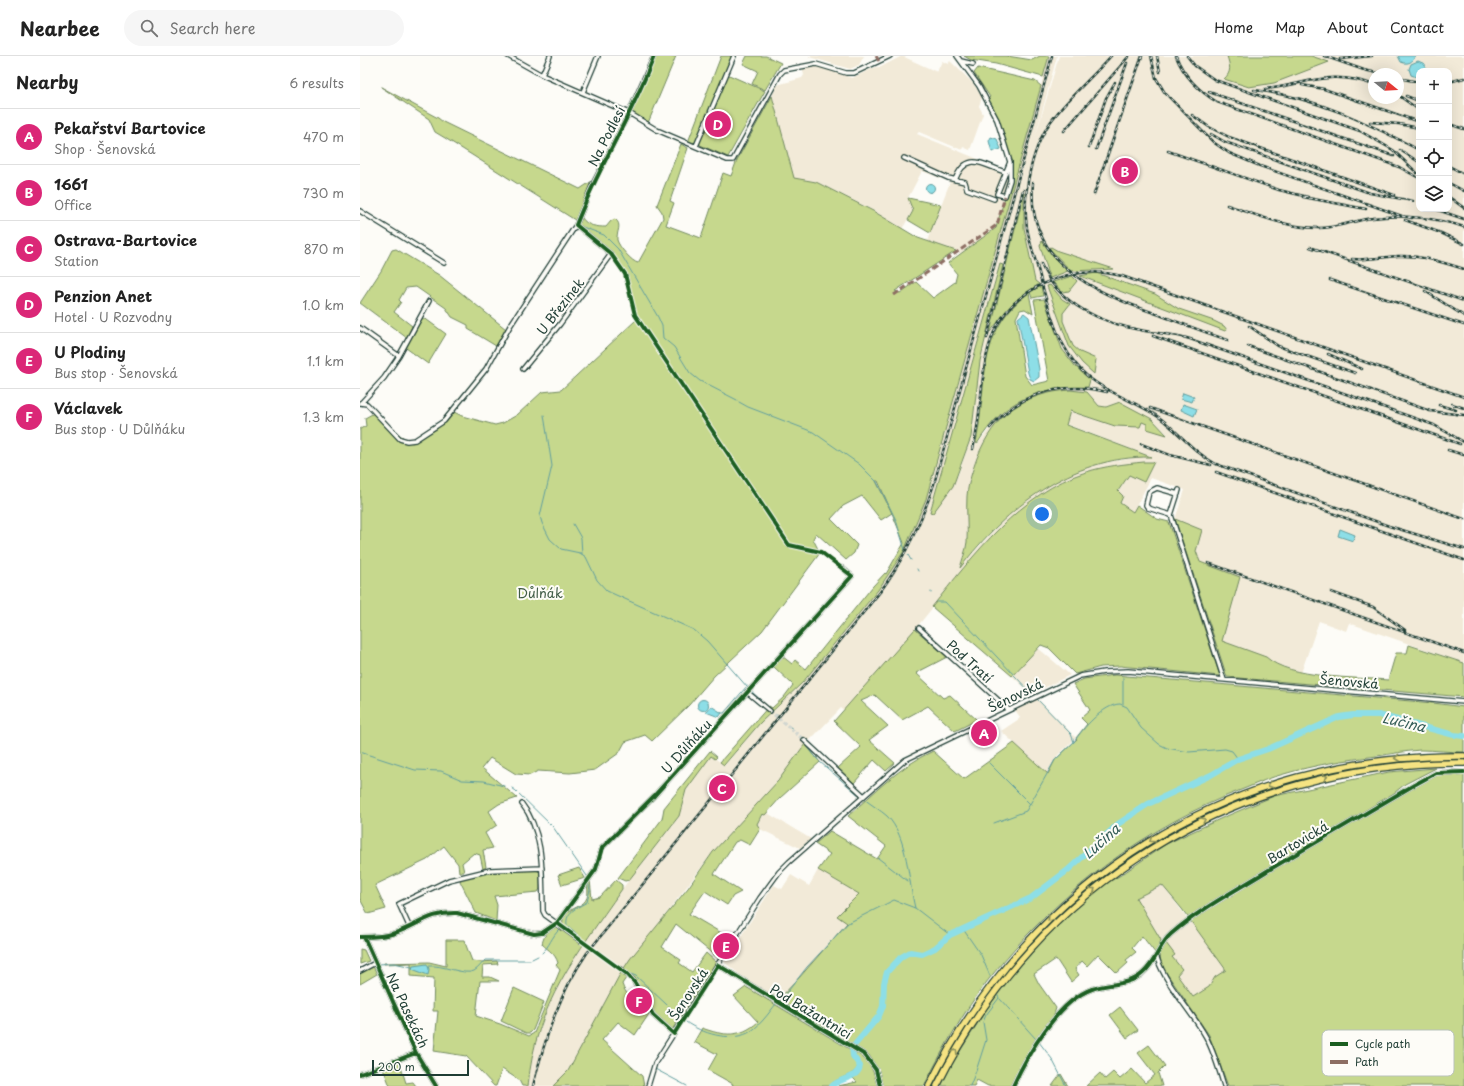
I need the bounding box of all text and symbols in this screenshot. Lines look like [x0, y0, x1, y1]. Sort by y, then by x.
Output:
search box [124, 10, 404, 46]
text: Nearbee [20, 14, 100, 42]
text: Search here [170, 16, 255, 39]
icon: search [138, 17, 160, 39]
text: Home [1214, 17, 1253, 38]
text: Map [1275, 17, 1305, 38]
text: About [1327, 17, 1368, 38]
text: Contact [1390, 17, 1444, 38]
north arrow [1368, 68, 1404, 104]
map controls [1416, 68, 1452, 212]
button: + [1416, 68, 1452, 104]
text: Nearby [16, 69, 78, 95]
text: 6 results [289, 73, 344, 92]
street label: Na Podlesí [583, 103, 629, 169]
button: − [1416, 104, 1452, 140]
pin: D [705, 109, 731, 139]
text: Pekařství Bartovice [54, 116, 206, 139]
text: A [24, 127, 34, 146]
text: 470 m [303, 127, 344, 146]
text: Shop · Šenovská [54, 139, 156, 158]
button: locate [1416, 140, 1452, 176]
pin: B [1112, 156, 1138, 186]
text: 1661 [54, 172, 88, 195]
button: layers [1416, 176, 1452, 212]
text: B [25, 183, 33, 202]
text: 730 m [303, 183, 344, 202]
text: Office [54, 195, 92, 214]
text: Ostrava-Bartovice [54, 228, 197, 251]
text: C [24, 239, 34, 258]
text: 870 m [304, 239, 344, 258]
text: Station [54, 251, 99, 270]
street label: U Březinek [532, 274, 588, 338]
text: Penzion Anet [54, 284, 152, 307]
text: D [24, 295, 34, 314]
text: 1.0 km [303, 295, 344, 314]
text: Hotel · U Rozvodny [54, 307, 172, 326]
text: U Plodiny [54, 340, 126, 363]
text: E [25, 351, 33, 370]
text: 1.1 km [307, 351, 344, 370]
text: Bus stop · Šenovská [54, 363, 178, 382]
text: Václavek [54, 396, 123, 419]
text: F [25, 407, 33, 426]
text: 1.3 km [303, 407, 344, 426]
text: Bus stop · U Důlňáku [54, 419, 185, 438]
your location [1032, 504, 1052, 524]
park label: Důlňák [517, 583, 563, 602]
street label: Pod Tratí [943, 635, 997, 687]
street label: Šenovská [1319, 669, 1380, 693]
street label: Šenovská [984, 673, 1047, 716]
water label: Lučina [1380, 707, 1429, 737]
street label: U Důlňáku [656, 715, 716, 777]
pin: A [971, 718, 997, 748]
one-way arrow [1394, 754, 1400, 763]
pin: C [709, 773, 735, 803]
one-way arrow [1322, 774, 1328, 782]
one-way arrow [1267, 780, 1274, 789]
street label: Bartovická [1263, 816, 1331, 868]
one-way arrow [1198, 817, 1206, 825]
water label: Lučina [1078, 818, 1125, 863]
one-way arrow [1150, 835, 1157, 842]
one-way arrow [1088, 887, 1096, 894]
one-way arrow [1047, 914, 1055, 922]
pin: E [713, 931, 739, 961]
street label: Šenovská [664, 963, 713, 1024]
street label: Na Pasekách [382, 969, 434, 1051]
street label: Pod Bažantnicí [766, 979, 856, 1043]
pin: F [626, 986, 652, 1016]
legend [1322, 1030, 1454, 1076]
text: Cycle path [1355, 1035, 1410, 1052]
one-way arrow [951, 1049, 958, 1056]
text: Path [1355, 1053, 1379, 1070]
scale bar [372, 1058, 469, 1077]
text: 200 m [378, 1058, 415, 1075]

